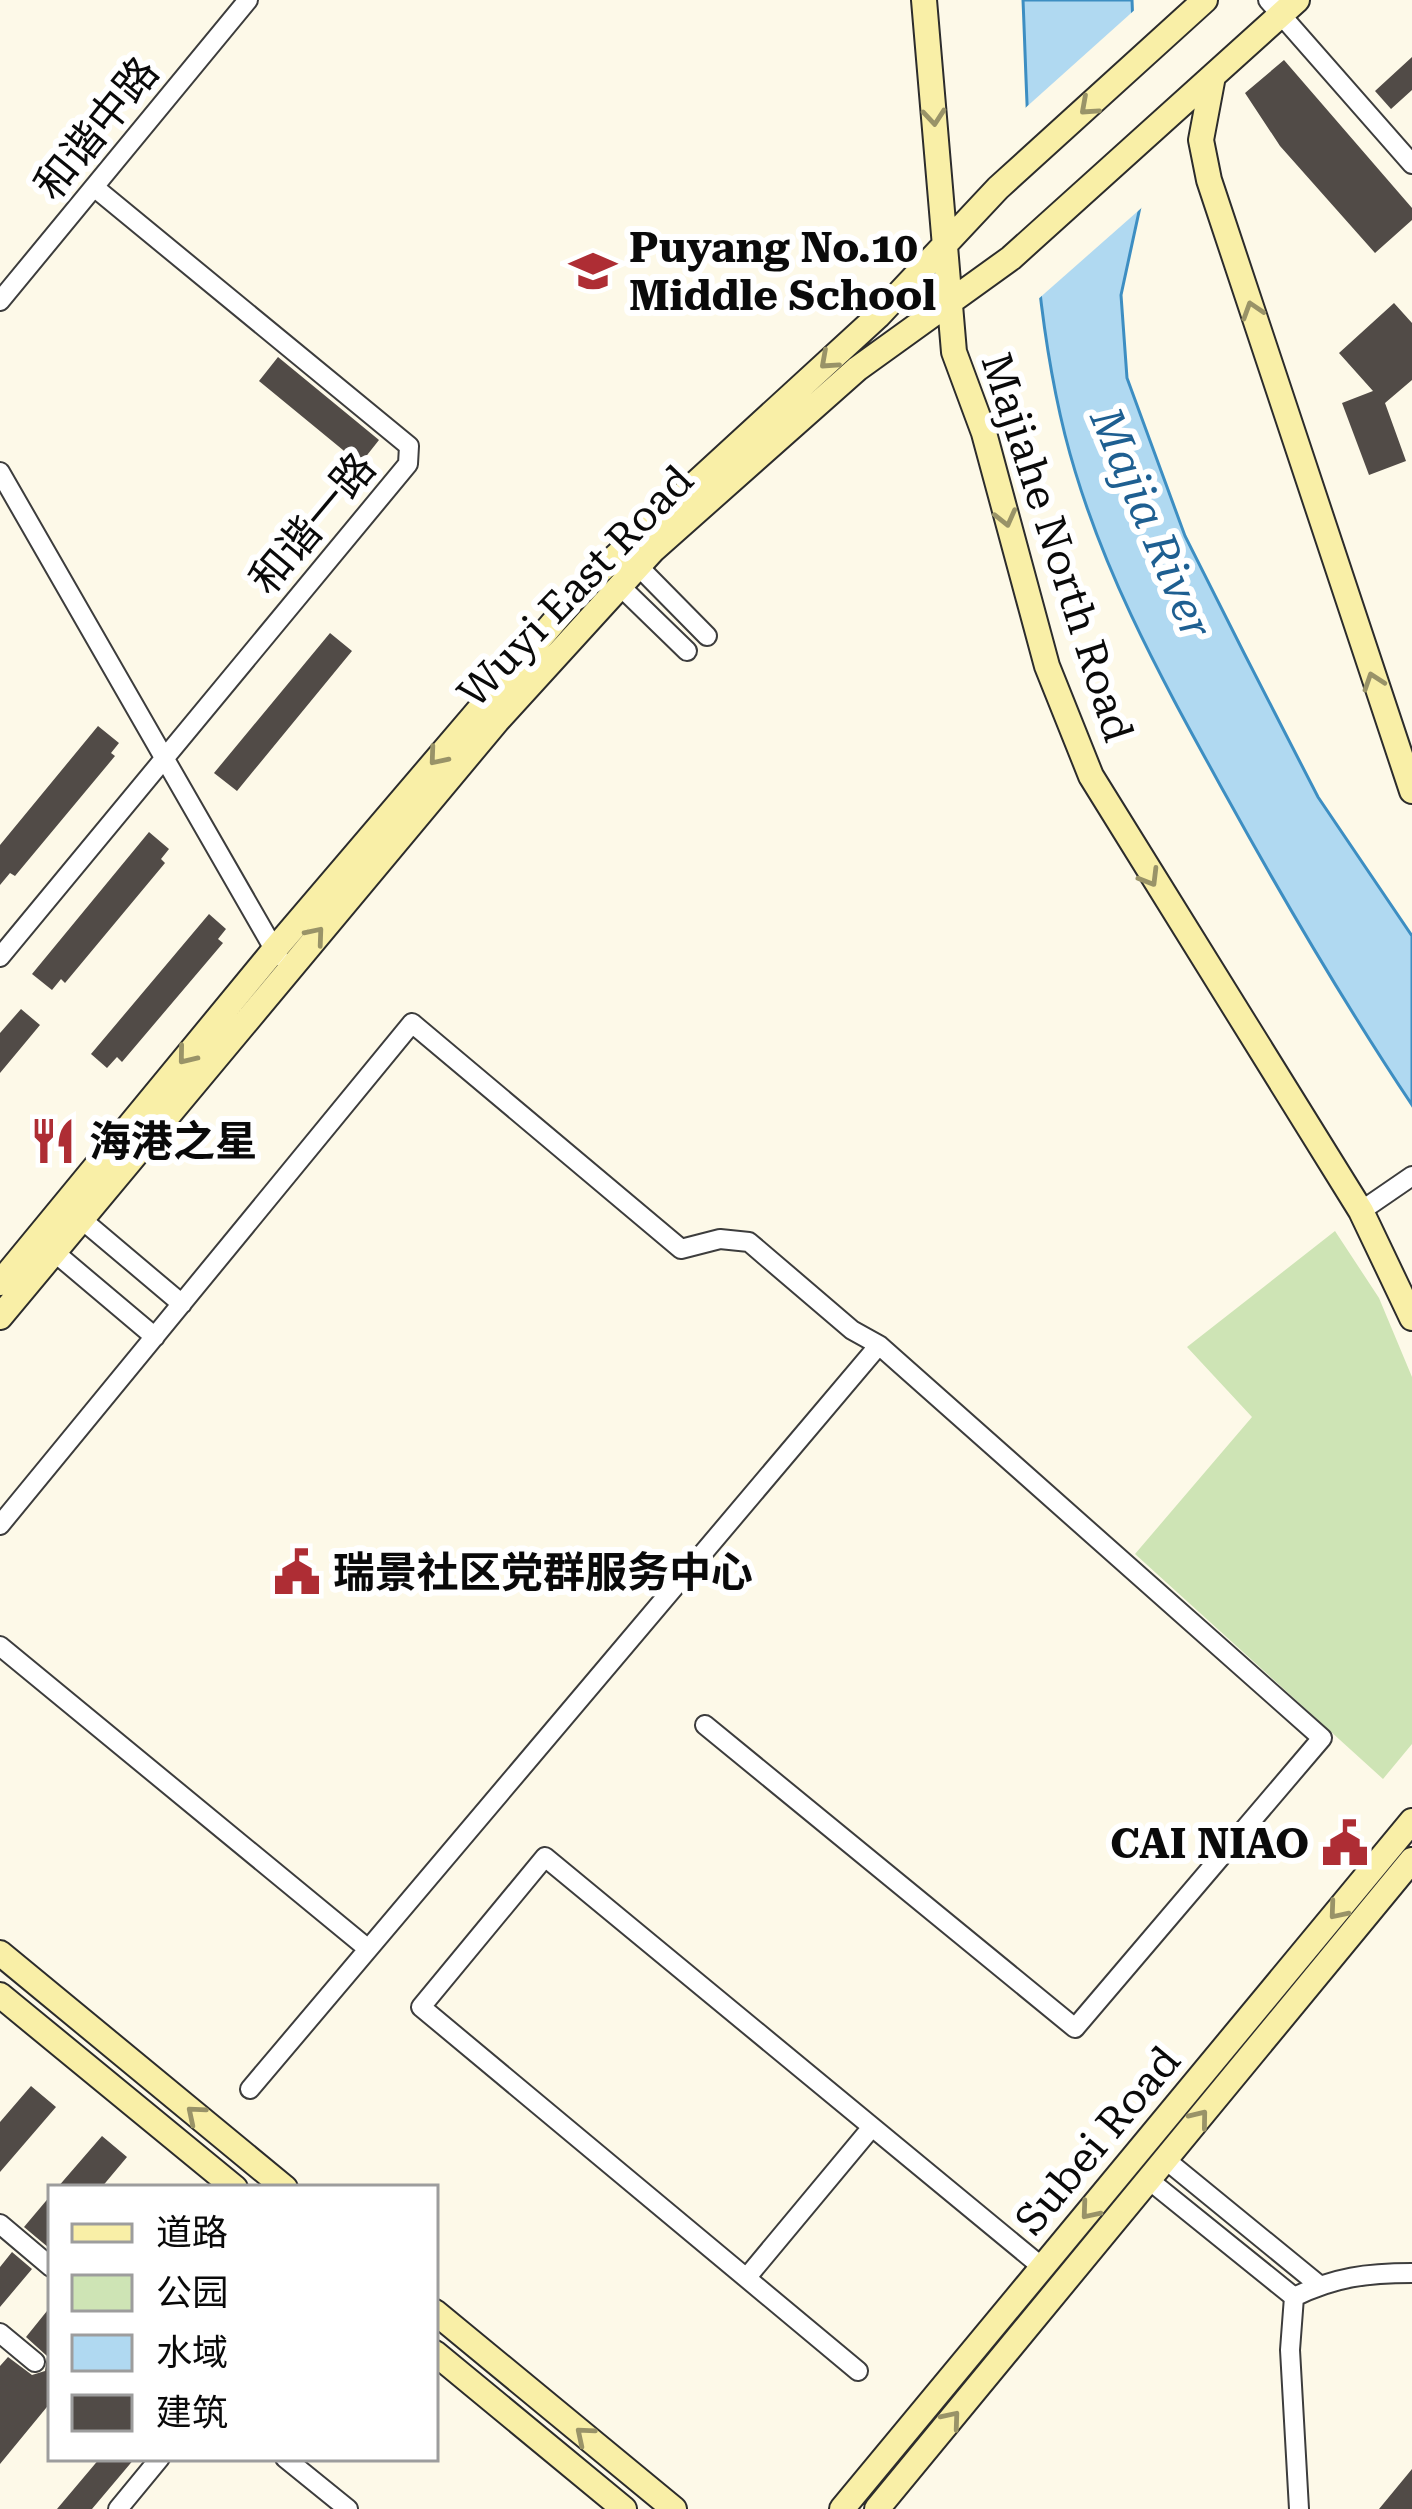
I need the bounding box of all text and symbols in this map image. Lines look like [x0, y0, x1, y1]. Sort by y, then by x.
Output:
street label: 和谐中路 [24, 48, 168, 209]
one-way arrow [1081, 93, 1102, 114]
one-way arrow [921, 107, 946, 126]
place label: Puyang No.10 Middle School [629, 223, 936, 320]
school or university icon: Puyang No.10 Middle School [568, 246, 618, 296]
one-way arrow [1241, 300, 1266, 321]
one-way arrow [821, 347, 842, 368]
street label: Majiahe North Road [972, 347, 1143, 748]
water label: Majia River [1079, 399, 1224, 646]
street label: 和谐一路 [240, 443, 385, 603]
street label: Wuyi East Road [448, 456, 703, 717]
one-way arrow [991, 507, 1016, 528]
one-way arrow [1363, 672, 1387, 693]
one-way arrow [429, 743, 451, 765]
one-way arrow [1136, 865, 1158, 887]
one-way arrow [301, 927, 323, 949]
one-way arrow [179, 1042, 201, 1064]
restaurant icon: 海港之星 [28, 1116, 78, 1166]
place label: 海港之星 [89, 1117, 257, 1166]
public building icon: 瑞景社区党群服务中心 [272, 1547, 322, 1597]
place label: 瑞景社区党群服务中心 [333, 1548, 753, 1597]
public building icon: CAI NIAO [1320, 1818, 1370, 1868]
place label: CAI NIAO [1110, 1819, 1309, 1868]
one-way arrow [1330, 1897, 1352, 1919]
street label: Subei Road [1005, 2037, 1190, 2244]
one-way arrow [186, 2106, 208, 2128]
one-way arrow [1186, 2110, 1207, 2132]
legend [48, 2185, 438, 2461]
one-way arrow [1081, 2198, 1103, 2220]
text: 道路 [156, 2212, 228, 2254]
text: 公园 [156, 2272, 228, 2314]
text: 水域 [156, 2332, 228, 2374]
text: 建筑 [156, 2392, 228, 2434]
one-way arrow [937, 2411, 959, 2433]
one-way arrow [576, 2427, 598, 2449]

